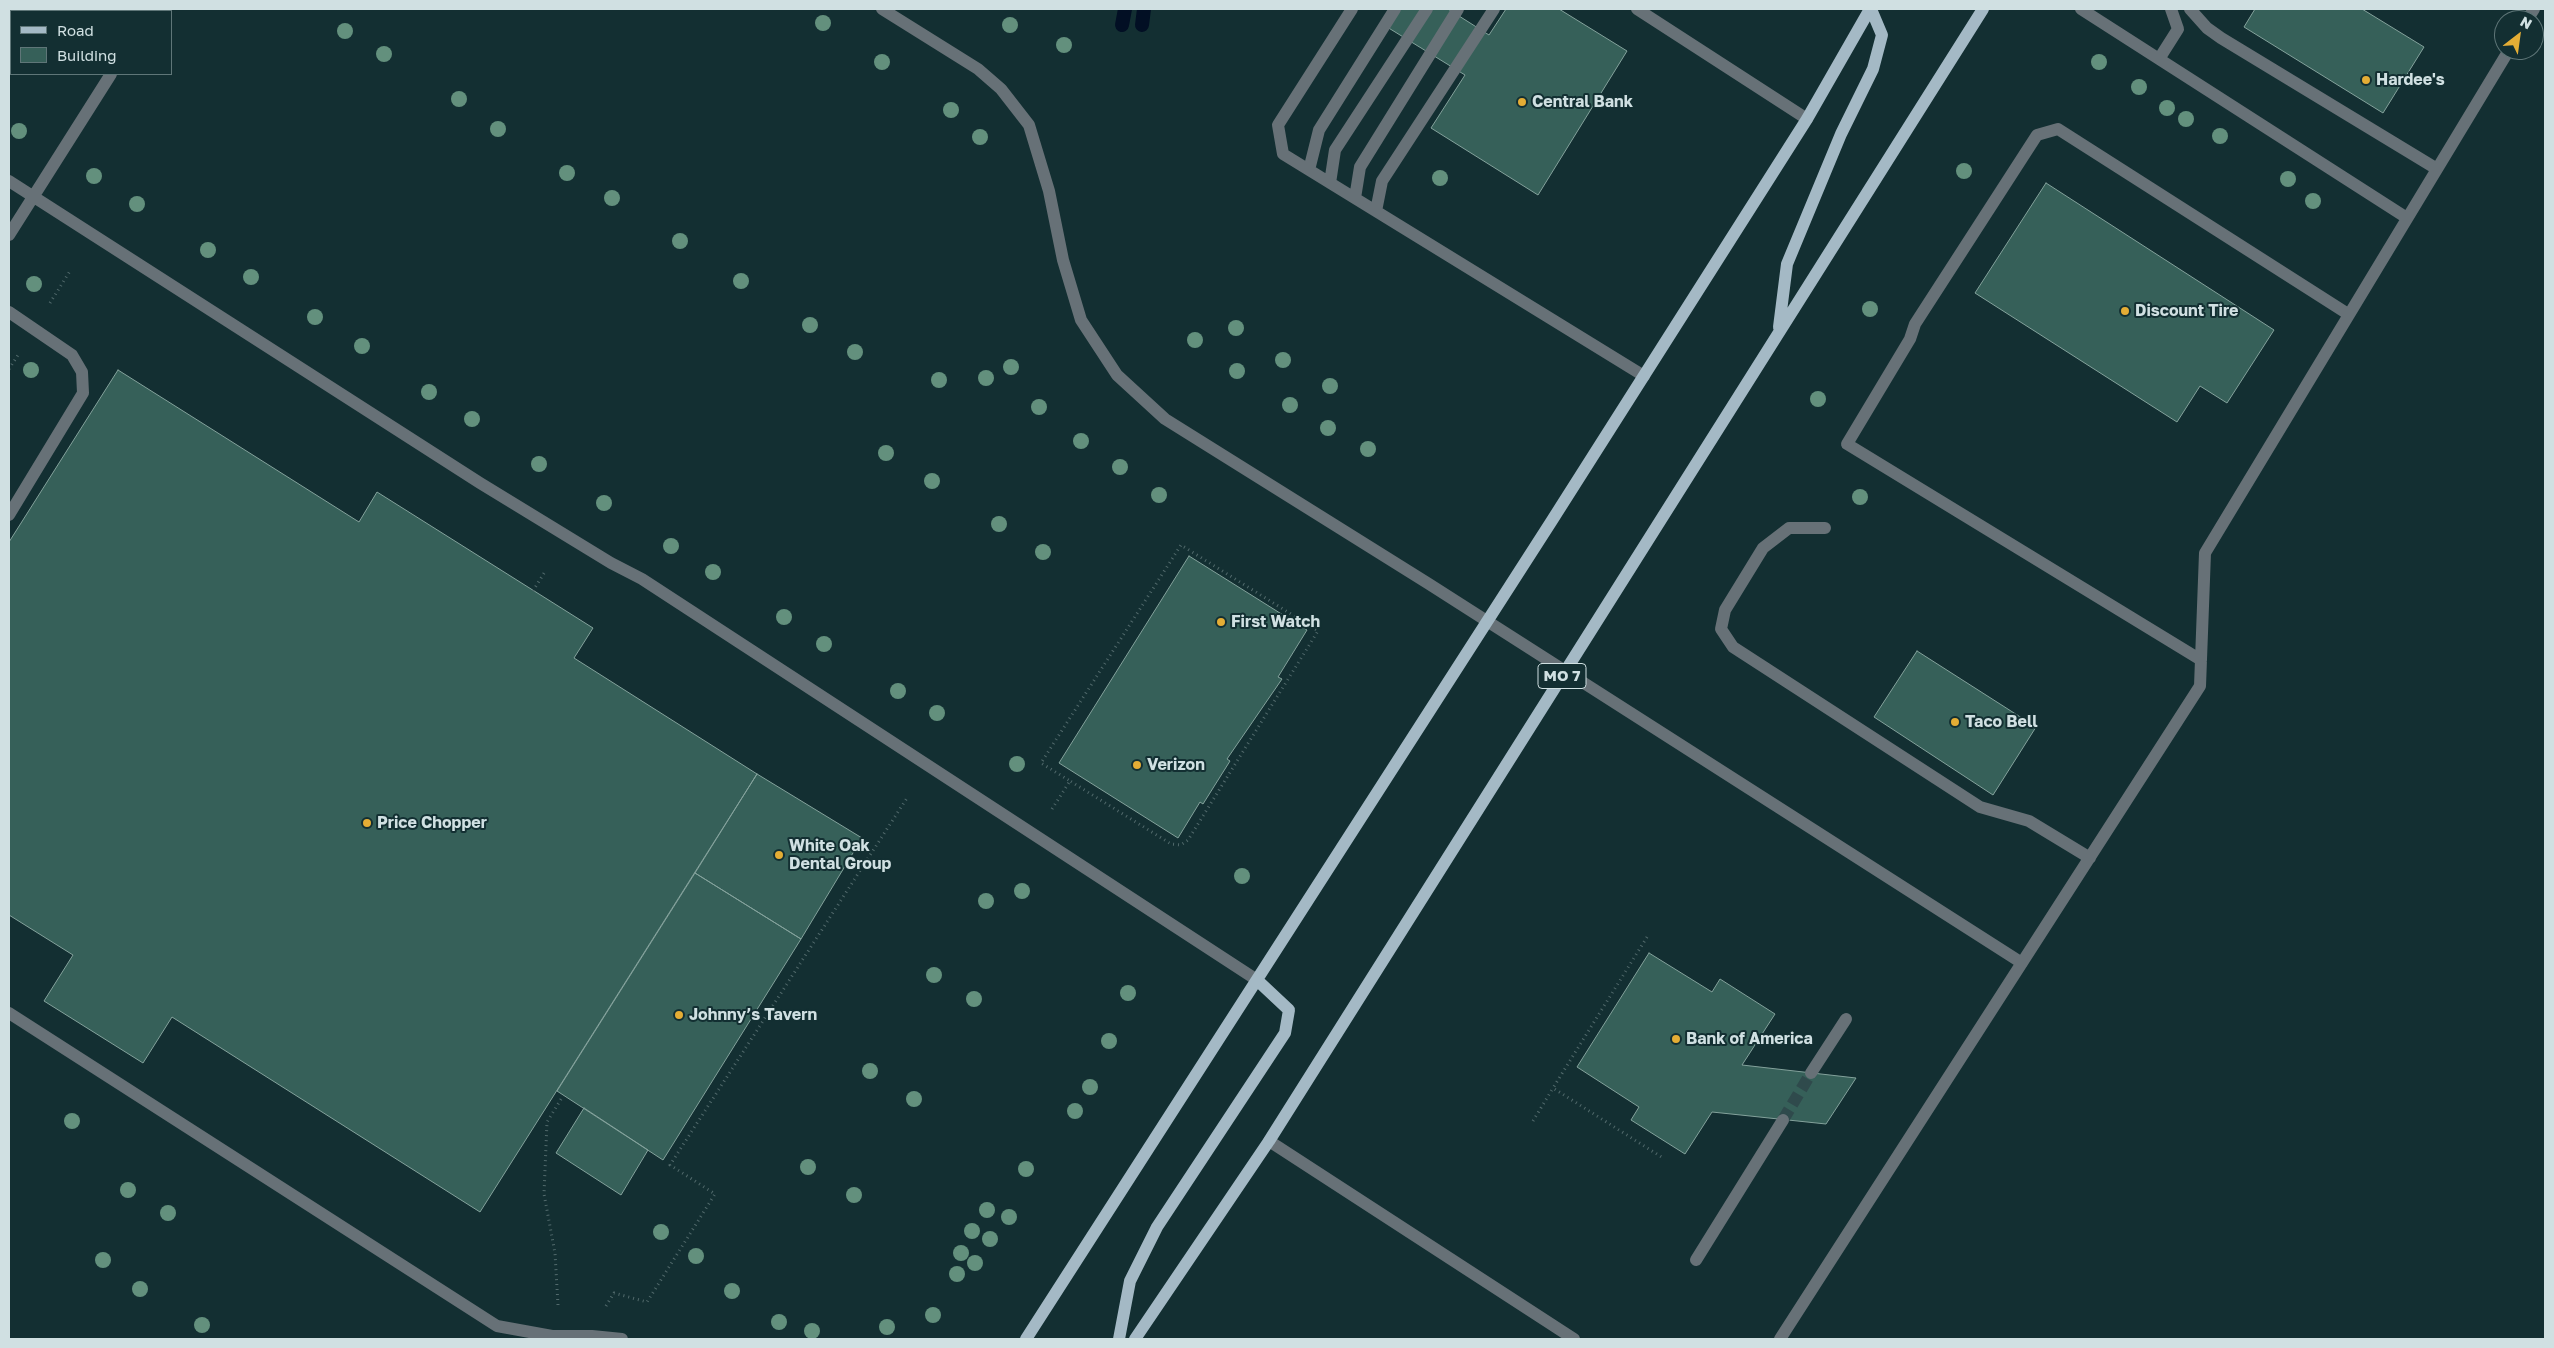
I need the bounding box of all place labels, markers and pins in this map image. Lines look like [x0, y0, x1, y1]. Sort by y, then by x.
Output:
place label: Hardee's [2376, 70, 2445, 90]
marker: Hardee's [2360, 74, 2372, 86]
place label: Central Bank [1532, 92, 1633, 112]
marker: Central Bank [1516, 96, 1528, 108]
place label: Discount Tire [2135, 301, 2238, 321]
marker: Discount Tire [2119, 305, 2131, 317]
place label: First Watch [1231, 612, 1320, 632]
marker: First Watch [1215, 616, 1227, 628]
place label: Taco Bell [1965, 712, 2038, 732]
marker: Taco Bell [1949, 716, 1961, 728]
place label: Verizon [1147, 755, 1205, 775]
marker: Verizon [1131, 759, 1143, 771]
place label: Price Chopper [377, 813, 487, 833]
marker: Price Chopper [361, 817, 373, 829]
place label: White Oak Dental Group [789, 836, 891, 874]
marker: White Oak Dental Group [773, 849, 785, 861]
place label: Johnny’s Tavern [689, 1005, 817, 1025]
marker: Johnny’s Tavern [673, 1009, 685, 1021]
place label: Bank of America [1686, 1029, 1813, 1049]
marker: Bank of America [1670, 1033, 1682, 1045]

